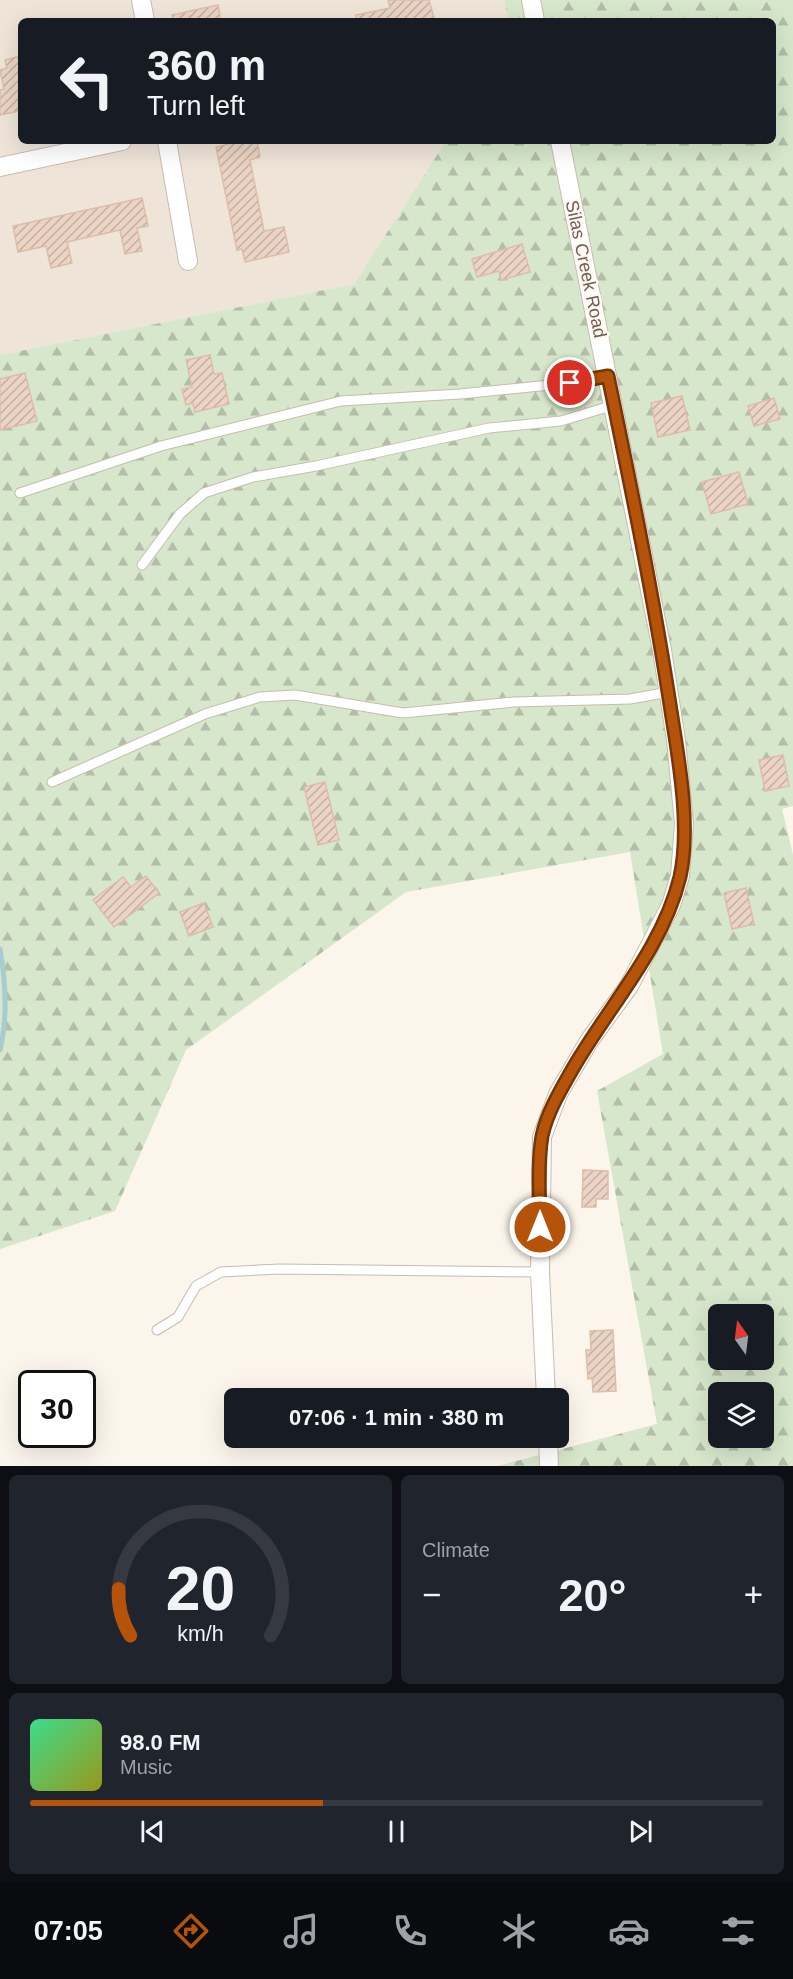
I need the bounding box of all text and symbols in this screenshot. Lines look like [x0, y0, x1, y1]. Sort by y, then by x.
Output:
icon: left [48, 42, 126, 120]
text: 360 m [147, 42, 266, 89]
text: Turn left [147, 91, 245, 121]
street label: Silas Creek Road [562, 198, 610, 340]
pin [544, 357, 595, 408]
icon: arrive [553, 366, 586, 399]
position arrow [508, 1195, 572, 1259]
north arrow [708, 1304, 774, 1370]
map controls [708, 1304, 774, 1448]
speed limit sign: 30 [18, 1370, 96, 1448]
button: layers [708, 1382, 774, 1448]
text: 07:06 · 1 min · 380 m [289, 1405, 504, 1430]
text: Climate [422, 1539, 490, 1561]
text: 20 [166, 1554, 235, 1623]
text: 20° [558, 1570, 627, 1621]
text: − [422, 1576, 441, 1613]
text: + [744, 1576, 763, 1613]
text: km/h [177, 1623, 224, 1647]
text: 98.0 FM [120, 1730, 201, 1755]
text: Music [120, 1756, 172, 1778]
icon: previous [136, 1815, 169, 1848]
icon: pause [380, 1815, 413, 1848]
icon: next [624, 1815, 657, 1848]
icon: directions [170, 1910, 212, 1952]
icon: music [280, 1910, 322, 1952]
icon: phone [389, 1910, 431, 1952]
icon: climate [498, 1910, 540, 1952]
icon: car [608, 1910, 650, 1952]
icon: filters [717, 1910, 759, 1952]
text: 07:05 [34, 1916, 103, 1946]

